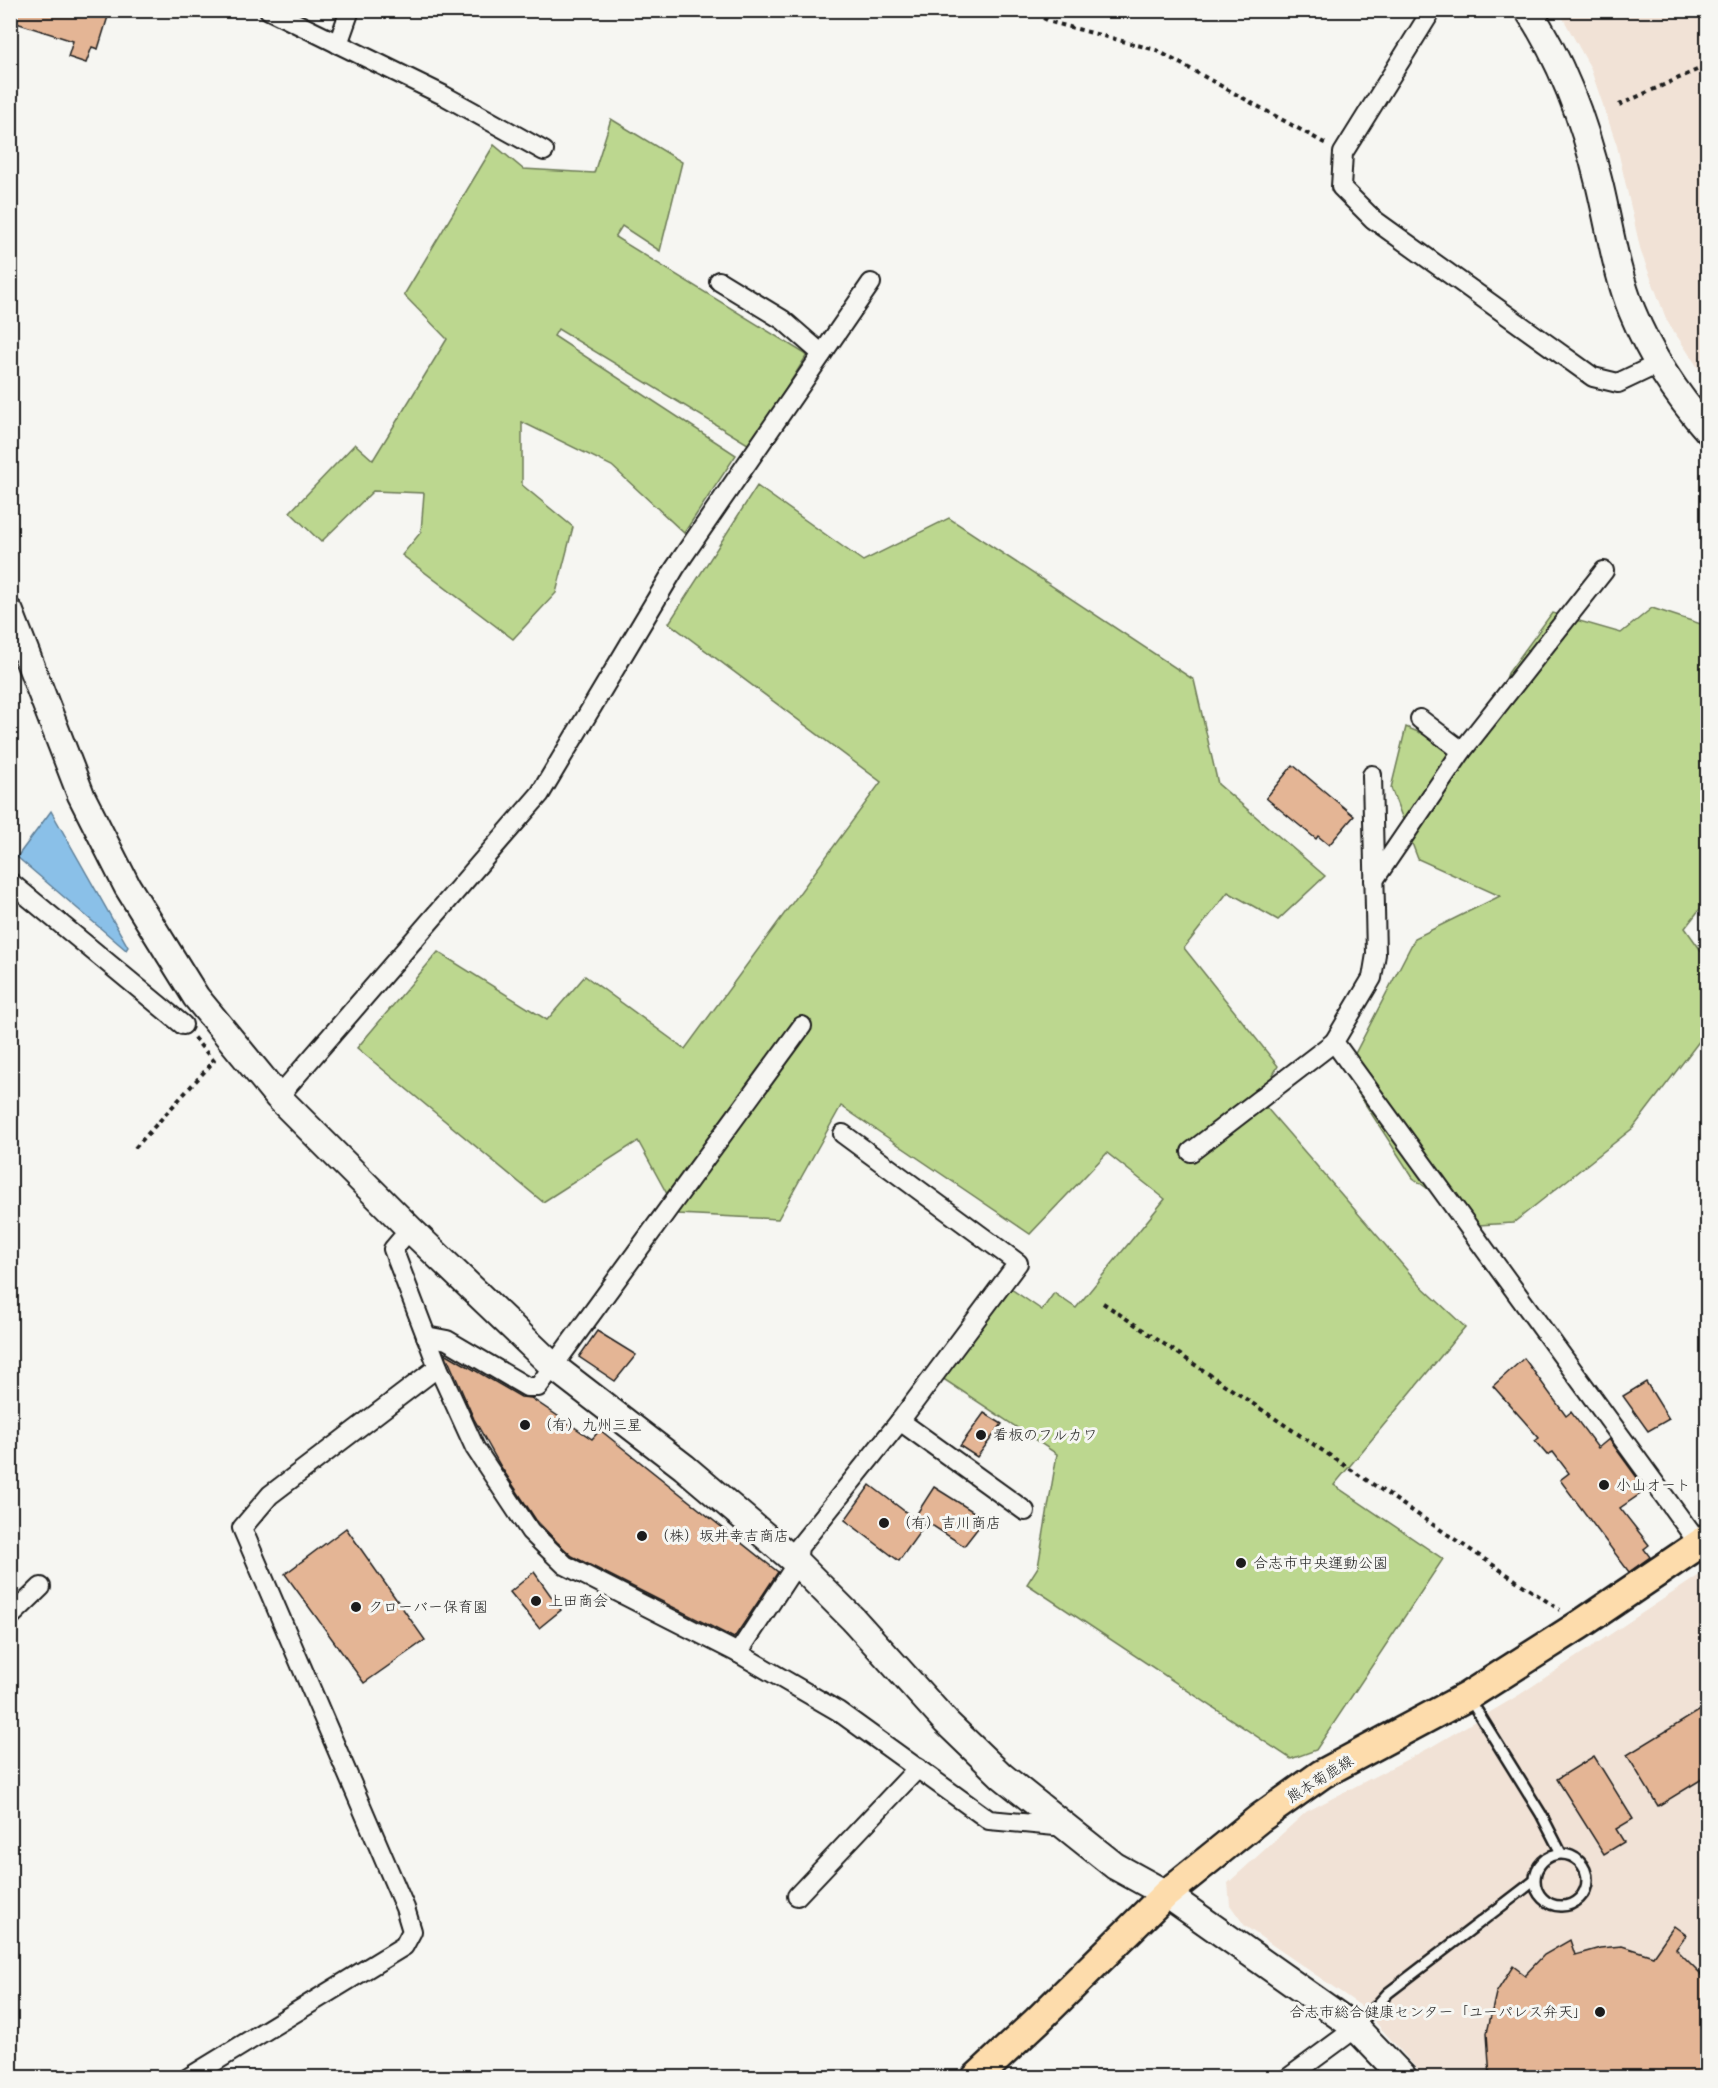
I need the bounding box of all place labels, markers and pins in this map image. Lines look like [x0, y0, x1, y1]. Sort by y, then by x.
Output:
place label: （有）九州三星 [537, 1415, 642, 1435]
marker: （有）九州三星 [518, 1418, 532, 1432]
place label: 看板のフルカワ [993, 1425, 1097, 1445]
marker: 看板のフルカワ [974, 1428, 988, 1442]
place label: 小山オート [1616, 1475, 1691, 1495]
marker: 小山オート [1597, 1478, 1611, 1492]
place label: （有）吉川商店 [896, 1513, 1001, 1533]
marker: （有）吉川商店 [877, 1516, 891, 1530]
place label: （株）坂井幸吉商店 [654, 1526, 789, 1546]
marker: （株）坂井幸吉商店 [635, 1529, 649, 1543]
place label: 合志市中央運動公園 [1253, 1553, 1388, 1573]
marker: 合志市中央運動公園 [1234, 1556, 1248, 1570]
place label: 上田商会 [548, 1591, 608, 1611]
marker: 上田商会 [529, 1594, 543, 1608]
place label: クローバー保育園 [368, 1597, 488, 1617]
marker: クローバー保育園 [349, 1600, 363, 1614]
place label: 合志市総合健康センター「ユーパレス弁天」 [1289, 2002, 1588, 2022]
marker: 合志市総合健康センター「ユーパレス弁天」 [1593, 2005, 1607, 2019]

